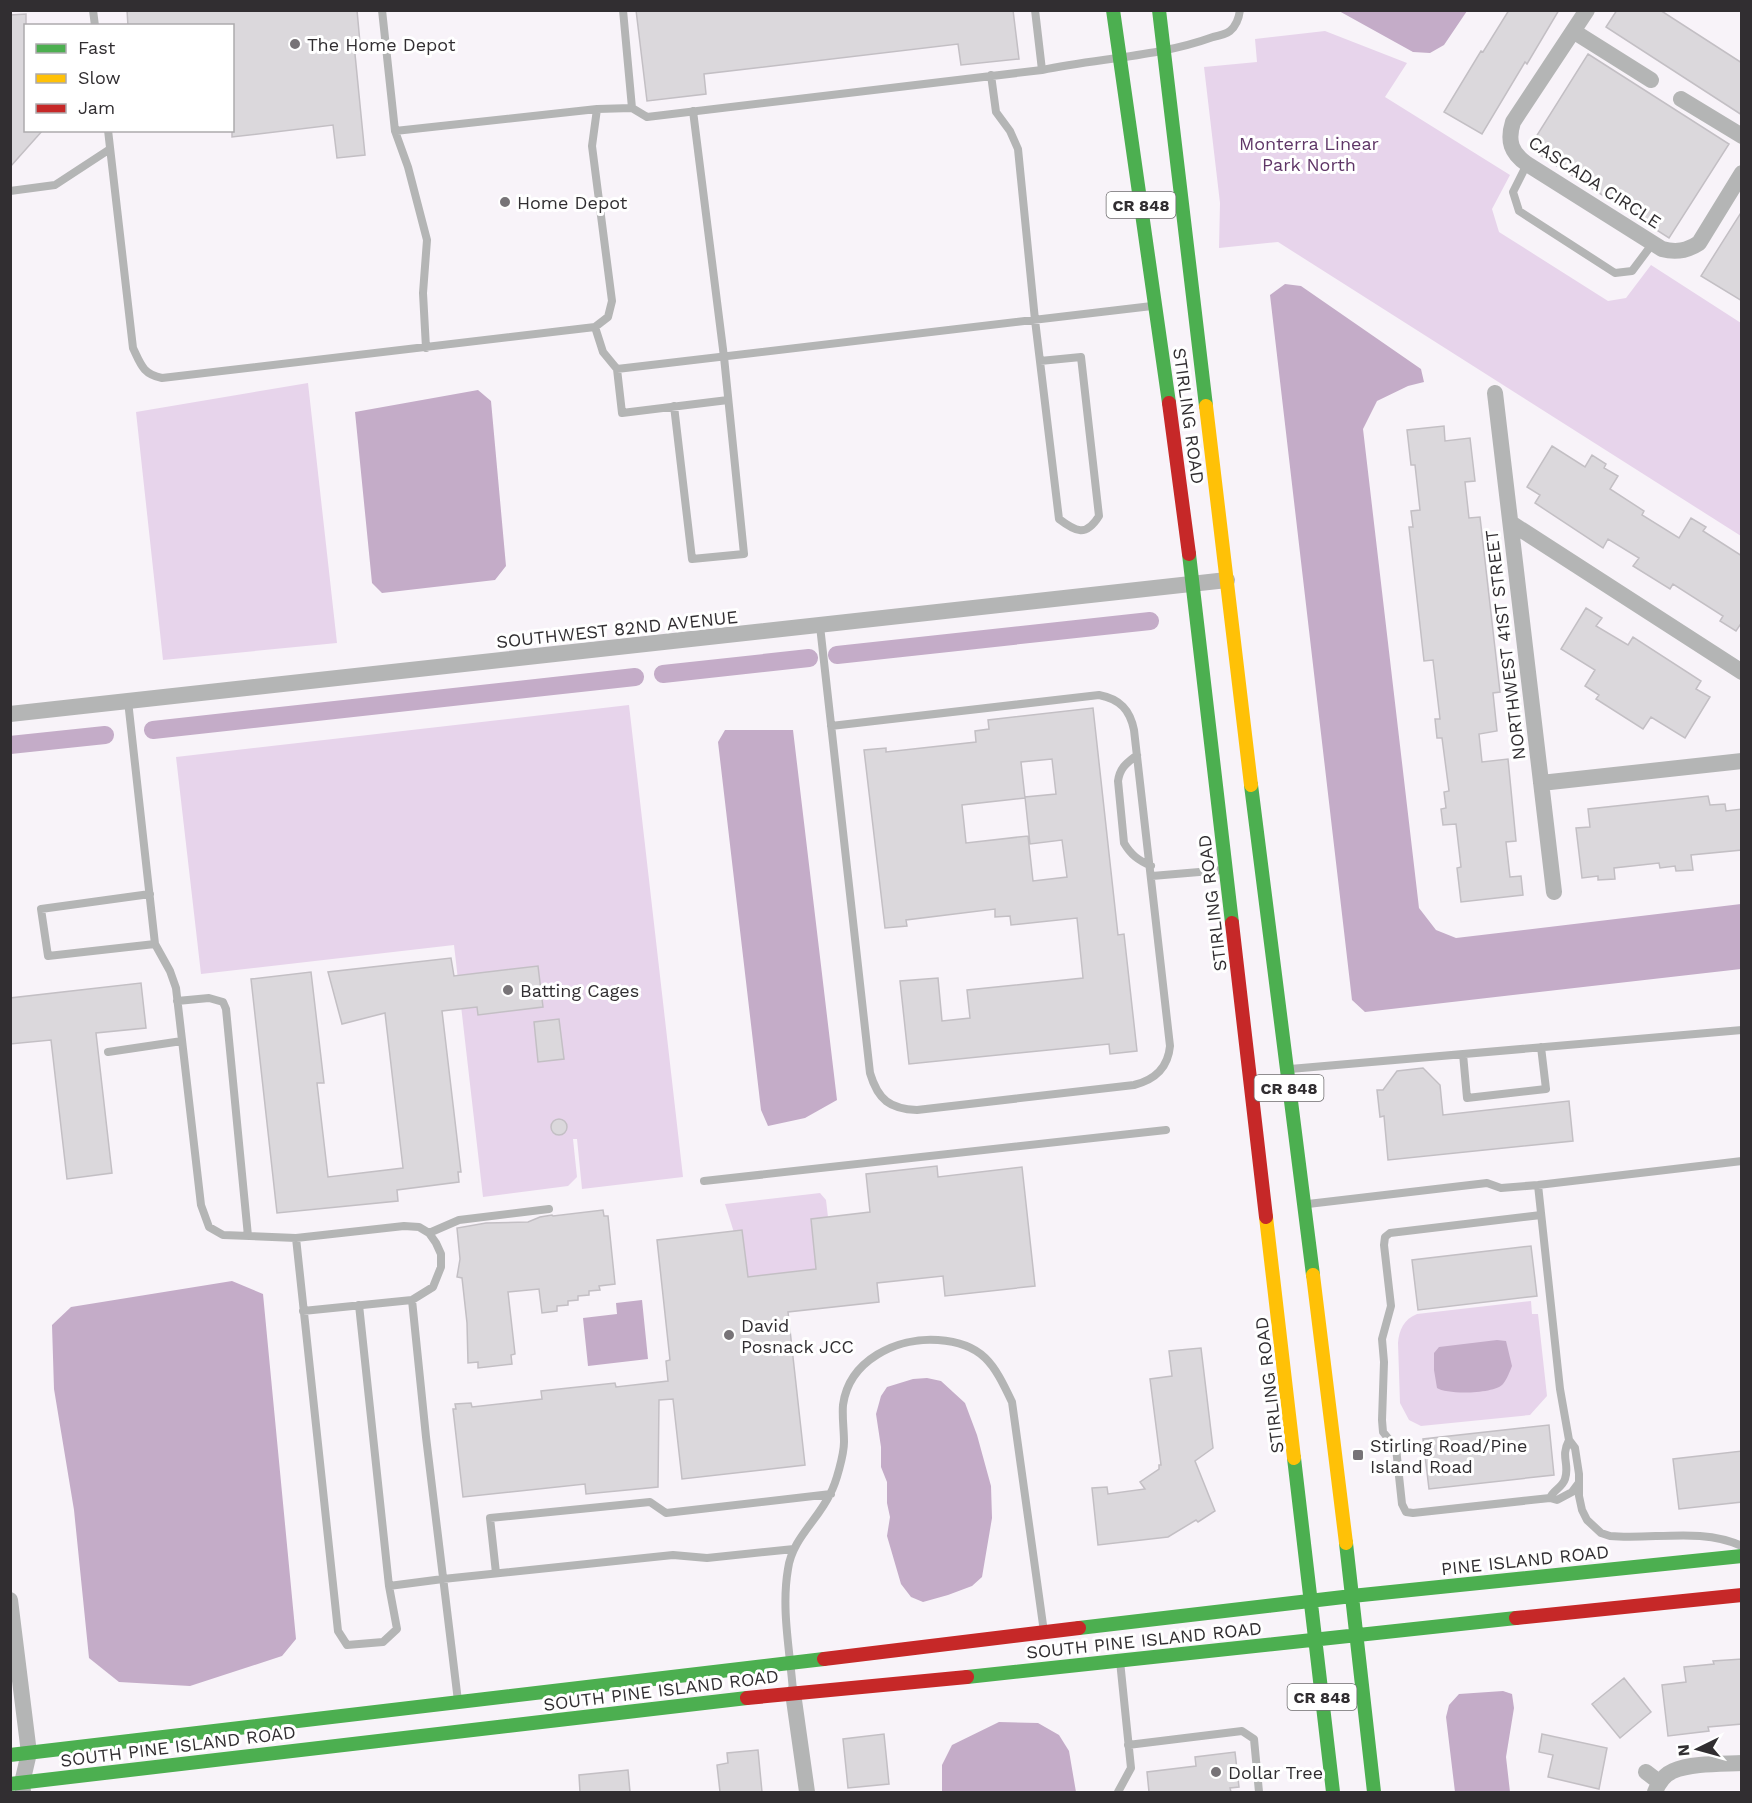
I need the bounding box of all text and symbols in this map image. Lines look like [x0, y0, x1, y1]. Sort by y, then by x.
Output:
legend [24, 24, 234, 132]
place label: The Home Depot [307, 34, 456, 55]
text: Fast [78, 37, 116, 58]
marker: The Home Depot [288, 37, 302, 51]
text: Slow [78, 67, 121, 88]
text: Jam [78, 97, 115, 118]
street label: CASCADA CIRCLE [1525, 131, 1665, 233]
park label: Monterra Linear Park North [1239, 133, 1379, 175]
place label: Home Depot [517, 192, 628, 213]
road number: CR 848 [1106, 192, 1176, 218]
marker: Home Depot [498, 195, 512, 209]
street label: STIRLING ROAD [1169, 346, 1209, 486]
street label: NORTHWEST 41ST STREET [1480, 529, 1530, 761]
street label: SOUTHWEST 82ND AVENUE [495, 606, 739, 652]
street label: STIRLING ROAD [1193, 834, 1231, 972]
place label: Batting Cages [520, 980, 639, 1001]
marker: Batting Cages [501, 983, 515, 997]
road number: CR 848 [1254, 1075, 1324, 1101]
place label: David Posnack JCC [741, 1315, 854, 1357]
street label: STIRLING ROAD [1250, 1316, 1288, 1454]
marker: David Posnack JCC [722, 1328, 736, 1342]
place label: Stirling Road/Pine Island Road [1370, 1435, 1527, 1477]
marker: Stirling Road/Pine Island Road [1351, 1448, 1365, 1462]
street label: PINE ISLAND ROAD [1440, 1541, 1610, 1579]
street label: SOUTH PINE ISLAND ROAD [1025, 1617, 1263, 1663]
street label: SOUTH PINE ISLAND ROAD [542, 1665, 780, 1715]
road number: CR 848 [1288, 1684, 1356, 1710]
north arrow [1668, 1719, 1728, 1779]
street label: SOUTH PINE ISLAND ROAD [59, 1721, 297, 1771]
text: N [1674, 1744, 1694, 1757]
place label: Dollar Tree [1228, 1762, 1323, 1783]
marker: Dollar Tree [1209, 1765, 1223, 1779]

